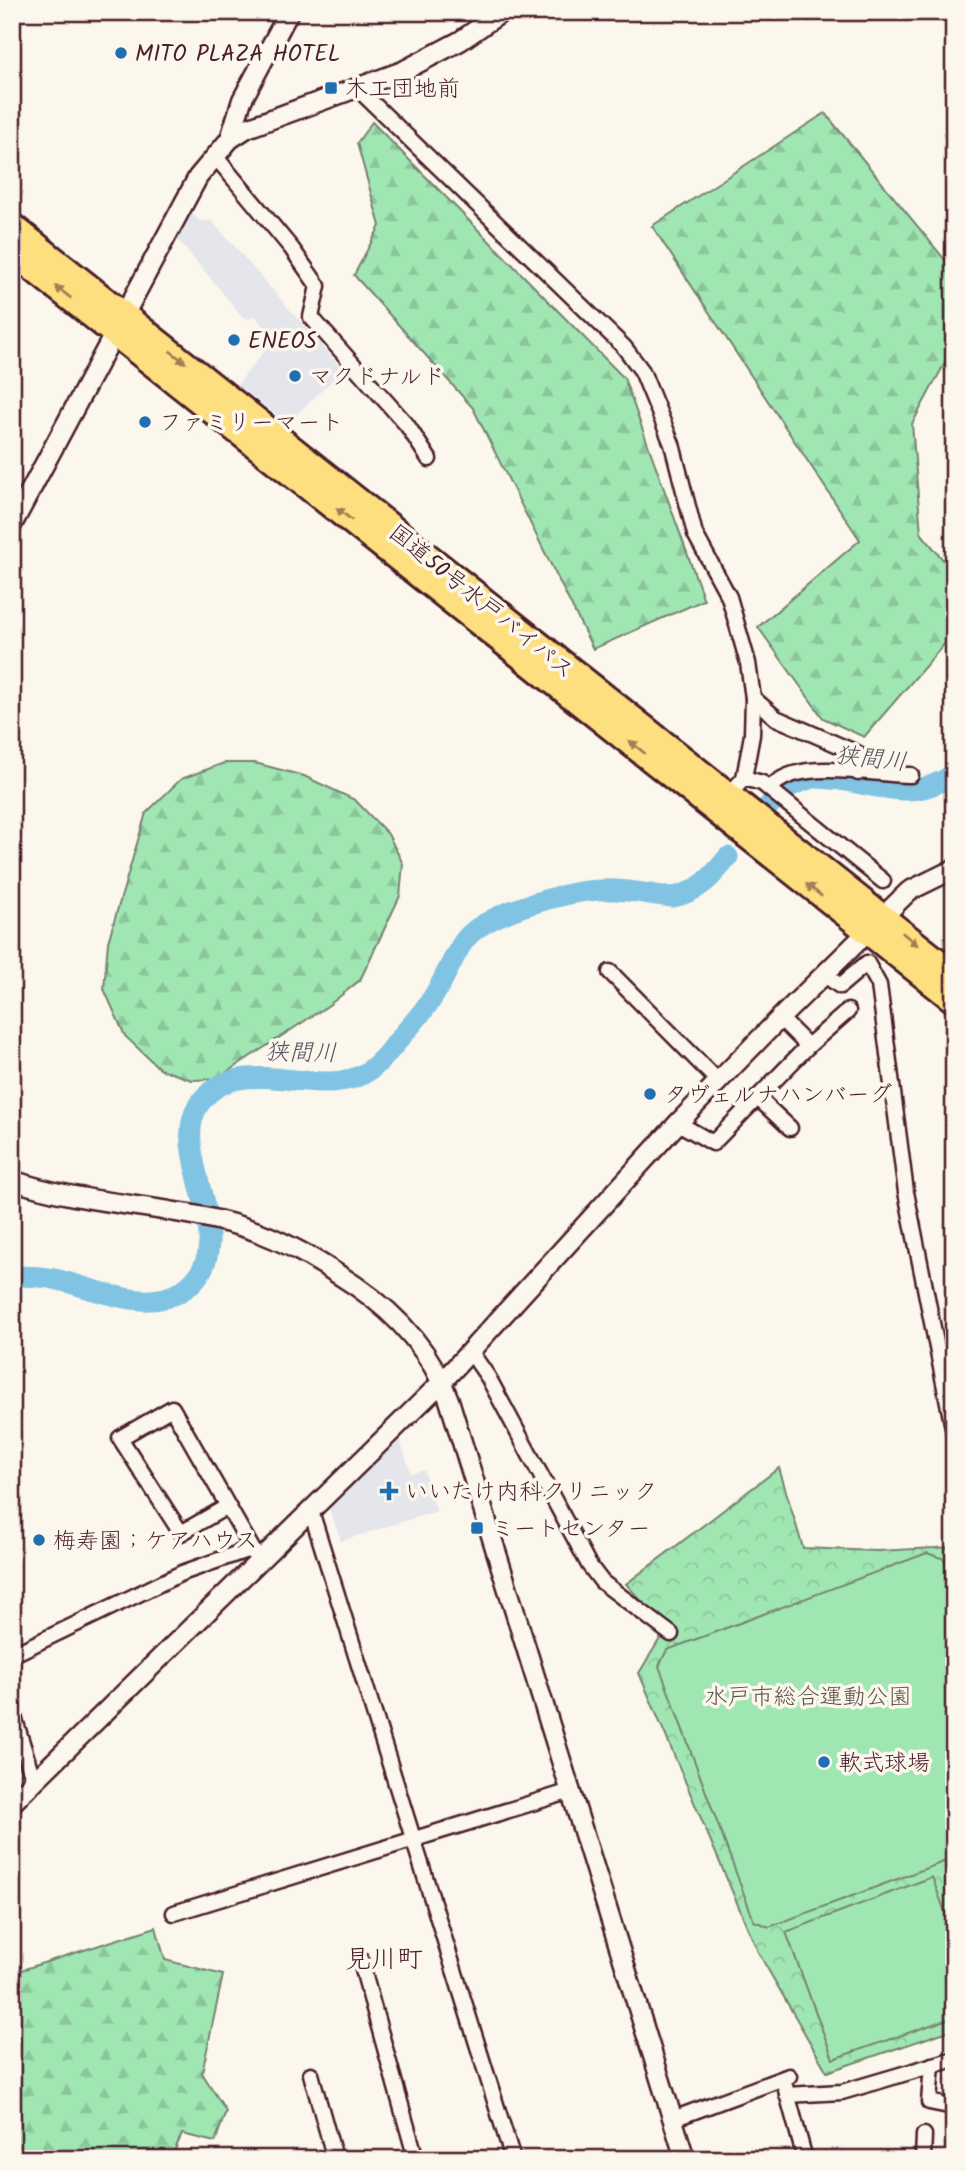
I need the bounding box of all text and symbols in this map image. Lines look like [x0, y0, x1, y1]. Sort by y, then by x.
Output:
place label: MITO PLAZA HOTEL [135, 37, 340, 73]
marker: MITO PLAZA HOTEL [113, 45, 129, 61]
place label: 木工団地前 [345, 72, 460, 108]
marker: 木工団地前 [323, 80, 339, 96]
one-way arrow [55, 285, 73, 300]
place label: ENEOS [248, 324, 317, 360]
marker: ENEOS [226, 332, 242, 348]
one-way arrow [168, 350, 186, 365]
place label: マクドナルド [309, 360, 445, 396]
marker: マクドナルド [287, 368, 303, 384]
place label: ファミリーマート [159, 406, 343, 442]
marker: ファミリーマート [137, 414, 153, 430]
one-way arrow [335, 507, 352, 522]
street label: 国道50号水戸バイパス [380, 516, 582, 689]
water label: 狭間川 [833, 736, 909, 783]
one-way arrow [628, 740, 645, 755]
one-way arrow [805, 883, 822, 898]
one-way arrow [901, 932, 919, 947]
water label: 狭間川 [265, 1033, 337, 1074]
place label: タヴェルナハンバーグ [664, 1078, 892, 1114]
marker: タヴェルナハンバーグ [642, 1086, 658, 1102]
place label: いいたけ内科クリニック [405, 1475, 657, 1511]
marker: いいたけ内科クリニック [379, 1481, 399, 1501]
place label: ミートセンター [491, 1512, 651, 1548]
marker: ミートセンター [469, 1520, 485, 1536]
place label: 梅寿園；ケアハウス [53, 1524, 258, 1560]
marker: 梅寿園；ケアハウス [31, 1532, 47, 1548]
park label: 水戸市総合運動公園 [705, 1680, 912, 1716]
place label: 軟式球場 [838, 1746, 930, 1782]
marker: 軟式球場 [816, 1754, 832, 1770]
district label: 見川町 [345, 1939, 423, 1981]

